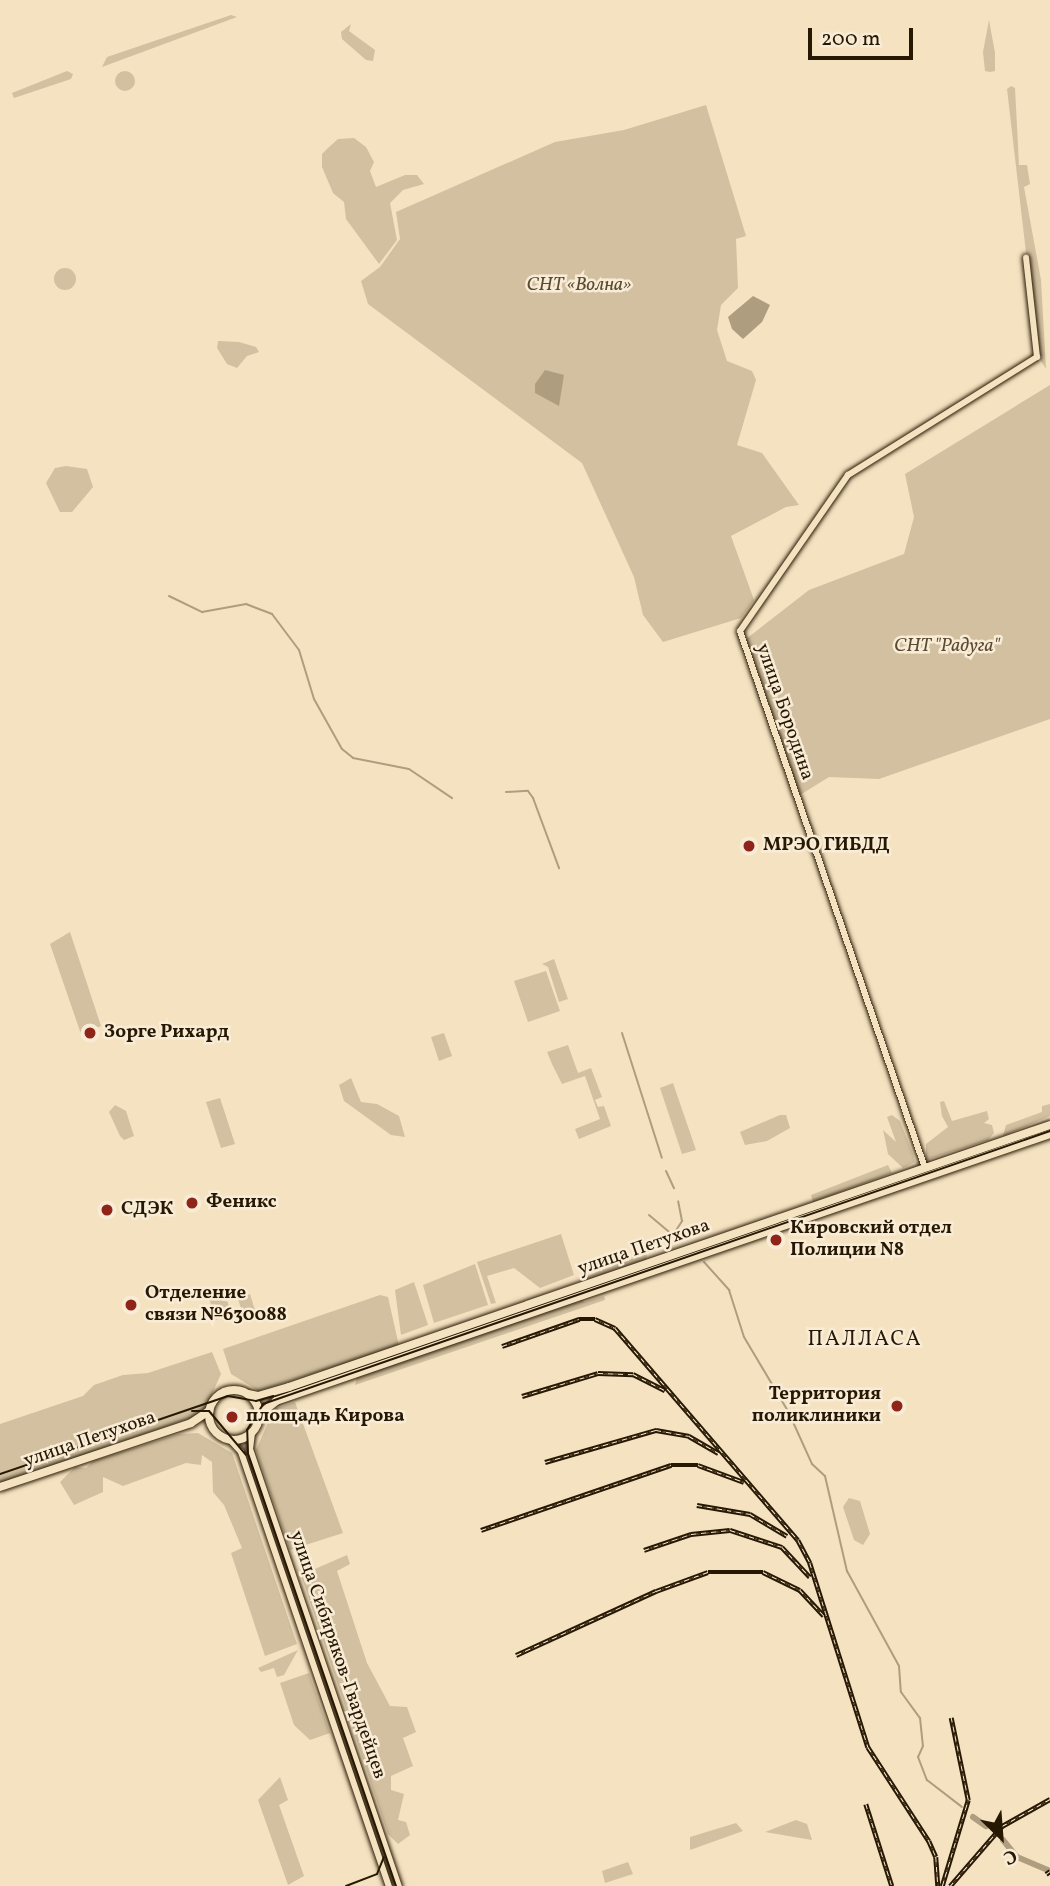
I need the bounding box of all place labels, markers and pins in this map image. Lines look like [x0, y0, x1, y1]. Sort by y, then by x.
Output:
place label: МРЭО ГИБДД [763, 835, 890, 857]
marker: МРЭО ГИБДД [741, 838, 757, 854]
place label: Зорге Рихард [104, 1022, 229, 1044]
marker: Зорге Рихард [82, 1025, 98, 1041]
place label: Феникс [206, 1192, 277, 1214]
marker: Феникс [184, 1195, 200, 1211]
place label: СДЭК [121, 1199, 173, 1221]
marker: СДЭК [99, 1202, 115, 1218]
place label: Кировский отдел Полиции N8 [790, 1218, 952, 1262]
marker: Кировский отдел Полиции N8 [768, 1232, 784, 1248]
place label: Отделение связи №630088 [145, 1283, 287, 1327]
marker: Отделение связи №630088 [123, 1297, 139, 1313]
place label: Территория поликлиники [752, 1384, 881, 1428]
marker: Территория поликлиники [887, 1396, 907, 1416]
place label: площадь Кирова [246, 1406, 405, 1428]
marker: площадь Кирова [224, 1409, 240, 1425]

